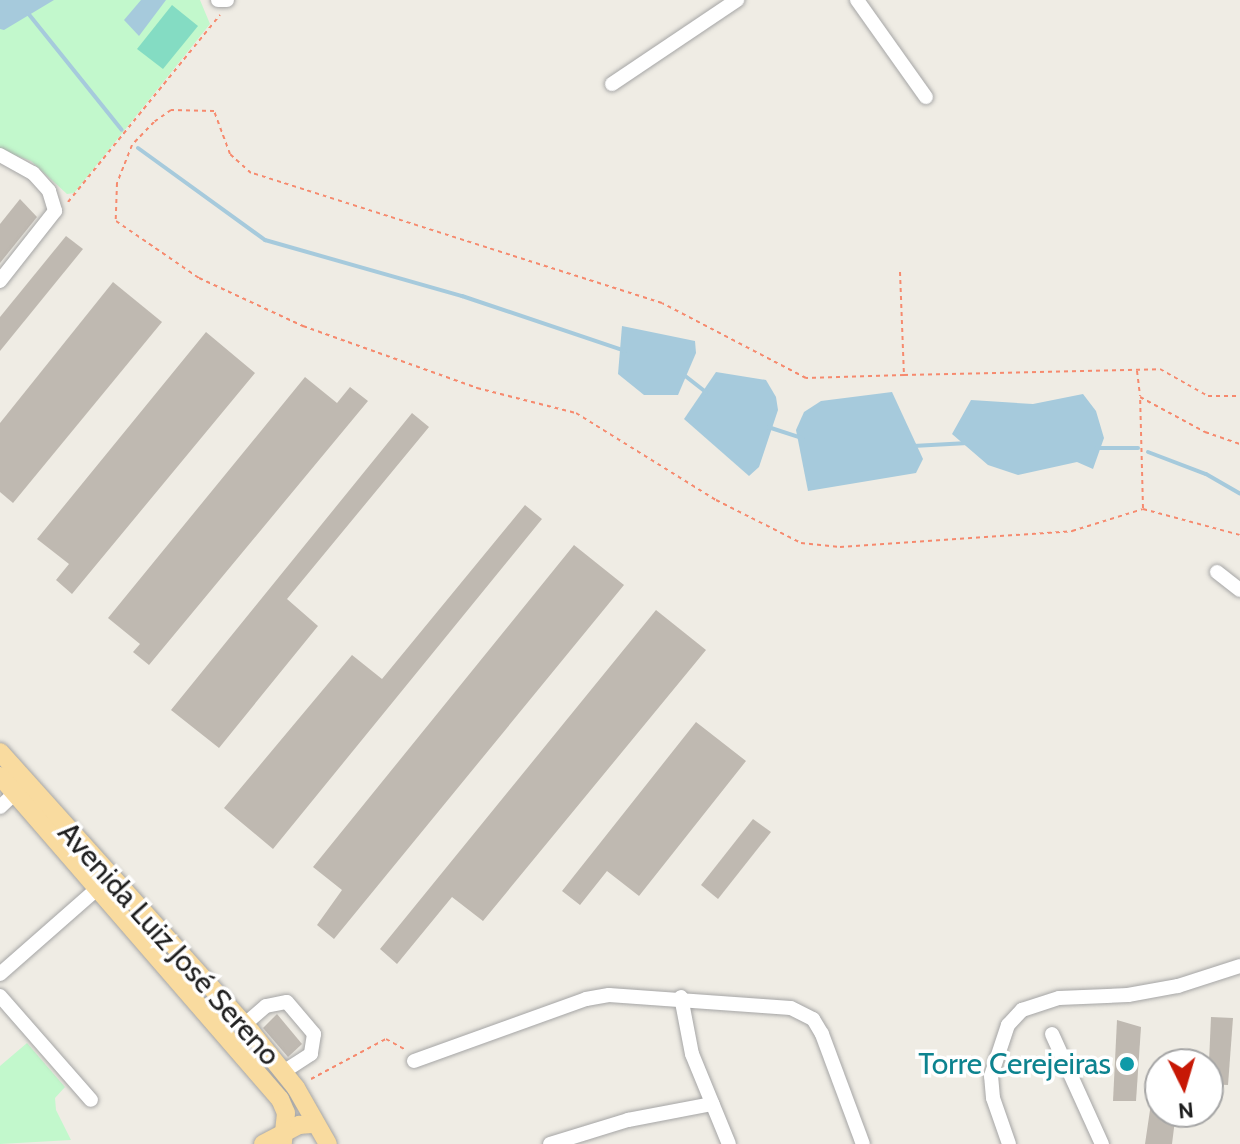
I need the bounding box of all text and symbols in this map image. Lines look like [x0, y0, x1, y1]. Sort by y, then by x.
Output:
street label: Avenida Luiz José Sereno [50, 815, 288, 1073]
place label: Torre Cerejeiras [918, 1046, 1111, 1082]
north arrow [1144, 1048, 1224, 1128]
marker: Torre Cerejeiras [1118, 1055, 1136, 1073]
text: N [1177, 1096, 1195, 1125]

